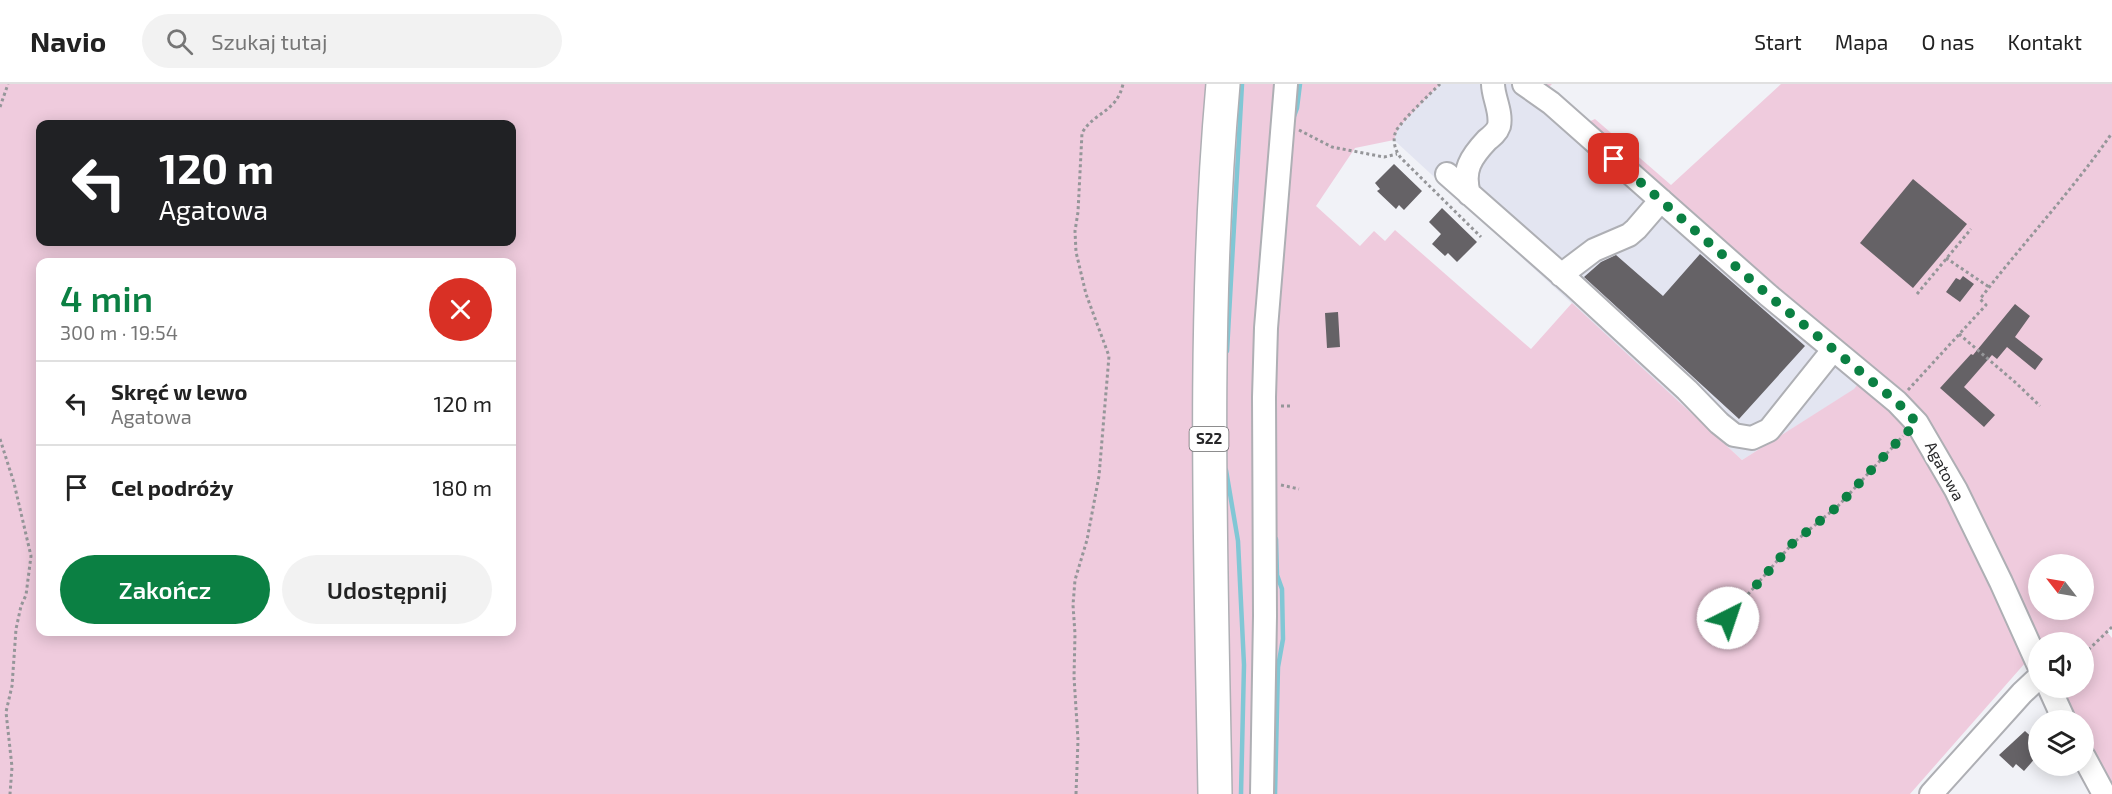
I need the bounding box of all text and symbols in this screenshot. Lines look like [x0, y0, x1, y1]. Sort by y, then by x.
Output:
search box [142, 14, 562, 68]
text: Navio [30, 24, 106, 58]
icon: search [163, 25, 196, 58]
text: Szukaj tutaj [211, 28, 327, 54]
text: Start [1754, 29, 1802, 54]
text: Mapa [1835, 29, 1888, 54]
text: O nas [1921, 29, 1975, 54]
text: Kontakt [2008, 29, 2082, 54]
pin [1588, 133, 1639, 184]
text: 120 m [159, 142, 274, 192]
icon: arrive [1597, 142, 1630, 175]
icon: left [60, 144, 138, 222]
text: Agatowa [159, 193, 268, 225]
text: 4 min [60, 276, 153, 319]
button: close [429, 278, 492, 341]
text: 300 m · 19:54 [60, 320, 178, 344]
text: Skręć w lewo [111, 378, 248, 404]
icon: left [60, 387, 93, 420]
text: 120 m [433, 390, 492, 416]
text: Agatowa [111, 404, 192, 428]
road number: S22 [1190, 427, 1228, 451]
street label: Agatowa [1922, 438, 1969, 504]
icon: arrive [60, 471, 93, 504]
text: Cel podróży [111, 474, 233, 500]
text: 180 m [432, 474, 492, 500]
north arrow [2028, 554, 2094, 620]
map controls [2028, 554, 2094, 776]
button: Zakończ [60, 555, 270, 624]
button: Udostępnij [282, 555, 492, 624]
position arrow [1696, 586, 1760, 650]
button: sound [2028, 632, 2094, 698]
button: layers [2028, 710, 2094, 776]

